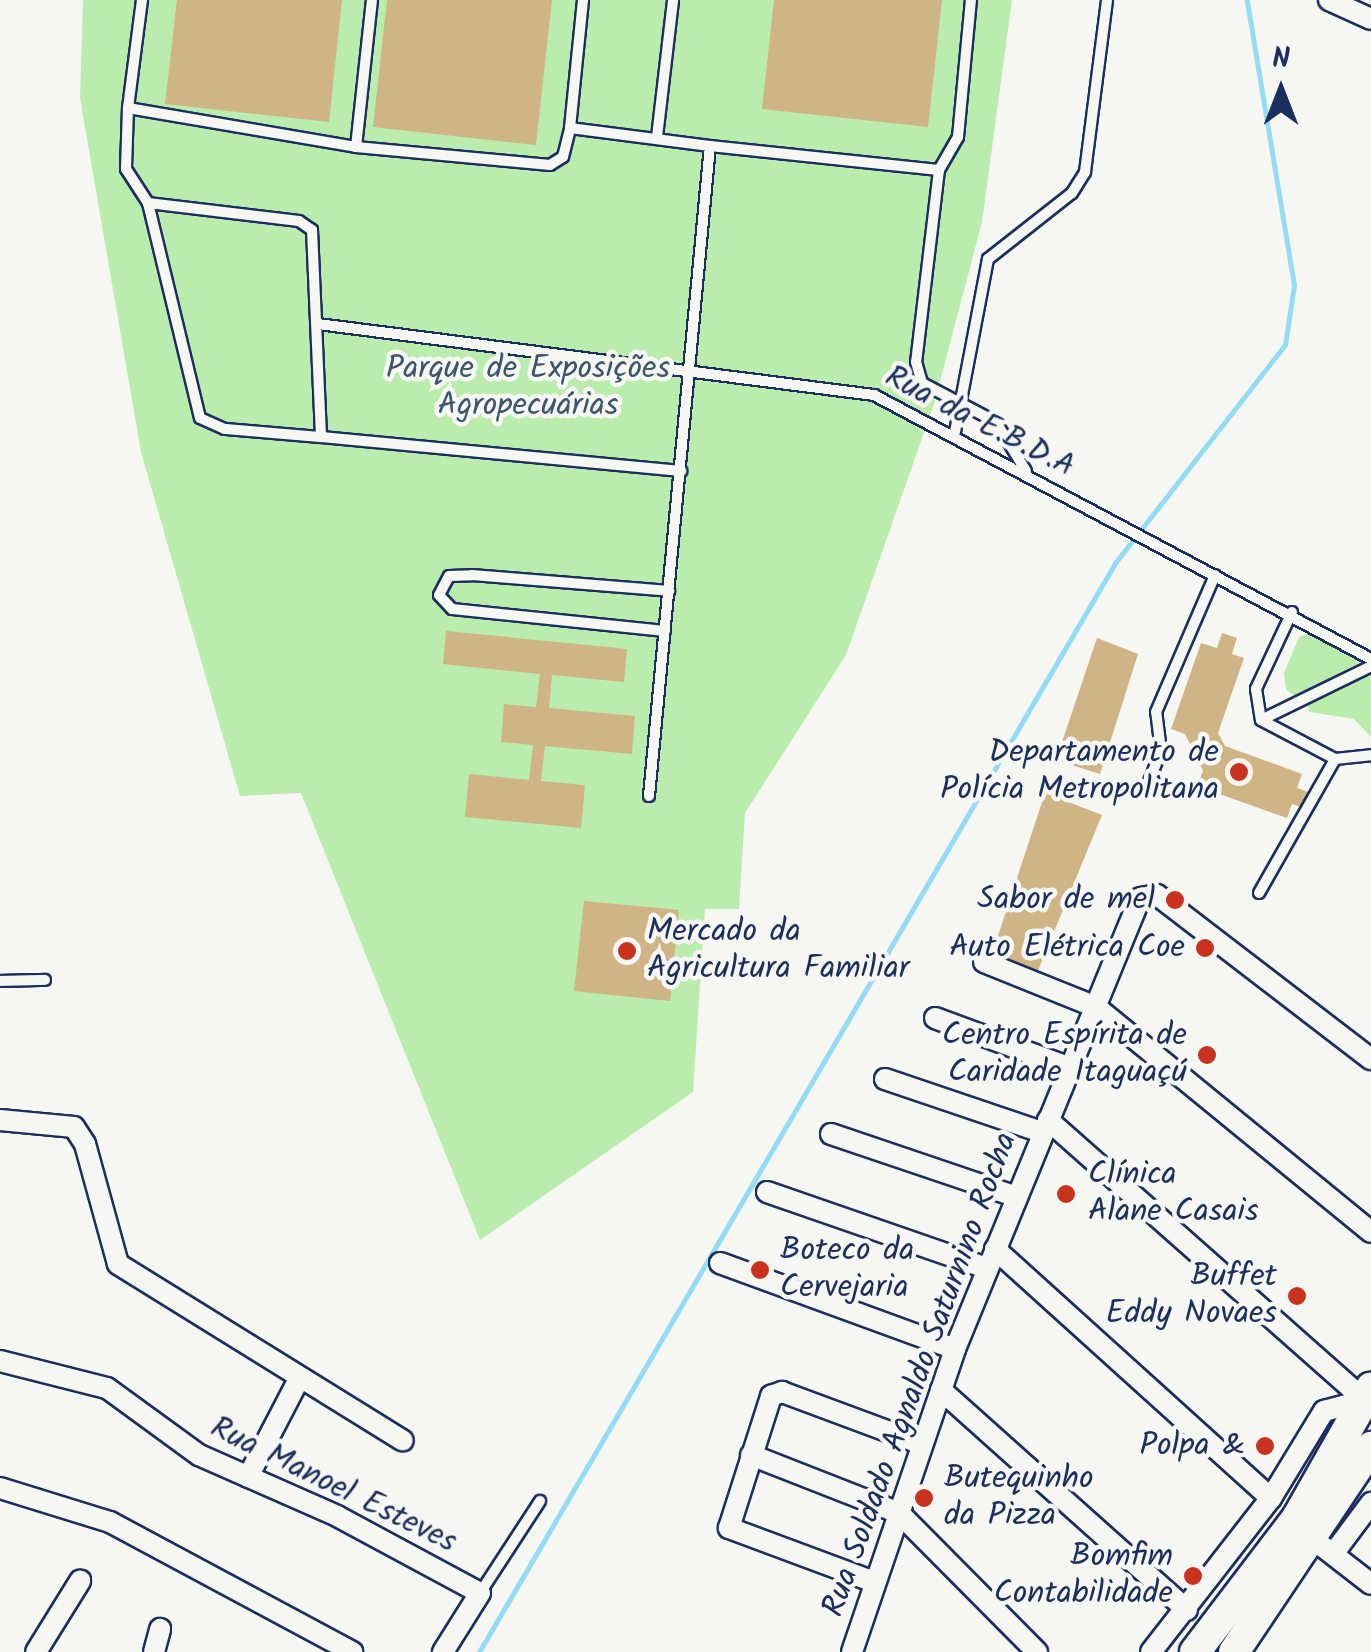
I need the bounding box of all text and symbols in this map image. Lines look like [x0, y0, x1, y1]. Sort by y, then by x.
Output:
text: N [1272, 37, 1290, 82]
north arrow [1231, 40, 1331, 140]
park label: Parque de Exposições Agropecuárias [386, 351, 670, 426]
street label: Rua da E.B.D.A [878, 359, 1080, 487]
place label: Departamento de Polícia Metropolitana [940, 735, 1219, 810]
marker: Departamento de Polícia Metropolitana [1228, 761, 1250, 783]
place label: Sabor de mel [977, 881, 1155, 919]
marker: Sabor de mel [1164, 889, 1186, 911]
place label: Mercado da Agricultura Familiar [647, 914, 909, 989]
place label: Auto Elétrica Coe [949, 929, 1185, 967]
marker: Auto Elétrica Coe [1194, 937, 1216, 959]
marker: Mercado da Agricultura Familiar [616, 940, 638, 962]
place label: Centro Espírita de Caridade Itaguaçú [942, 1018, 1187, 1093]
marker: Centro Espírita de Caridade Itaguaçú [1196, 1044, 1218, 1066]
street label: Rua Soldado Agnaldo Saturnino Rocha [815, 1128, 1027, 1622]
place label: Clínica Alane Casais [1088, 1157, 1259, 1232]
marker: Clínica Alane Casais [1053, 1181, 1079, 1207]
place label: Boteco da Cervejaria [780, 1233, 914, 1308]
marker: Boteco da Cervejaria [749, 1259, 771, 1281]
place label: Buffet Eddy Novaes [1106, 1259, 1277, 1334]
marker: Buffet Eddy Novaes [1286, 1285, 1308, 1307]
street label: Rua Manoel Esteves [203, 1410, 463, 1562]
place label: Polpa & [1140, 1427, 1245, 1465]
marker: Polpa & [1254, 1435, 1276, 1457]
place label: Butequinho da Pizza [944, 1461, 1093, 1536]
marker: Butequinho da Pizza [913, 1487, 935, 1509]
place label: Bomfim Contabilidade [994, 1539, 1173, 1614]
marker: Bomfim Contabilidade [1182, 1565, 1204, 1587]

